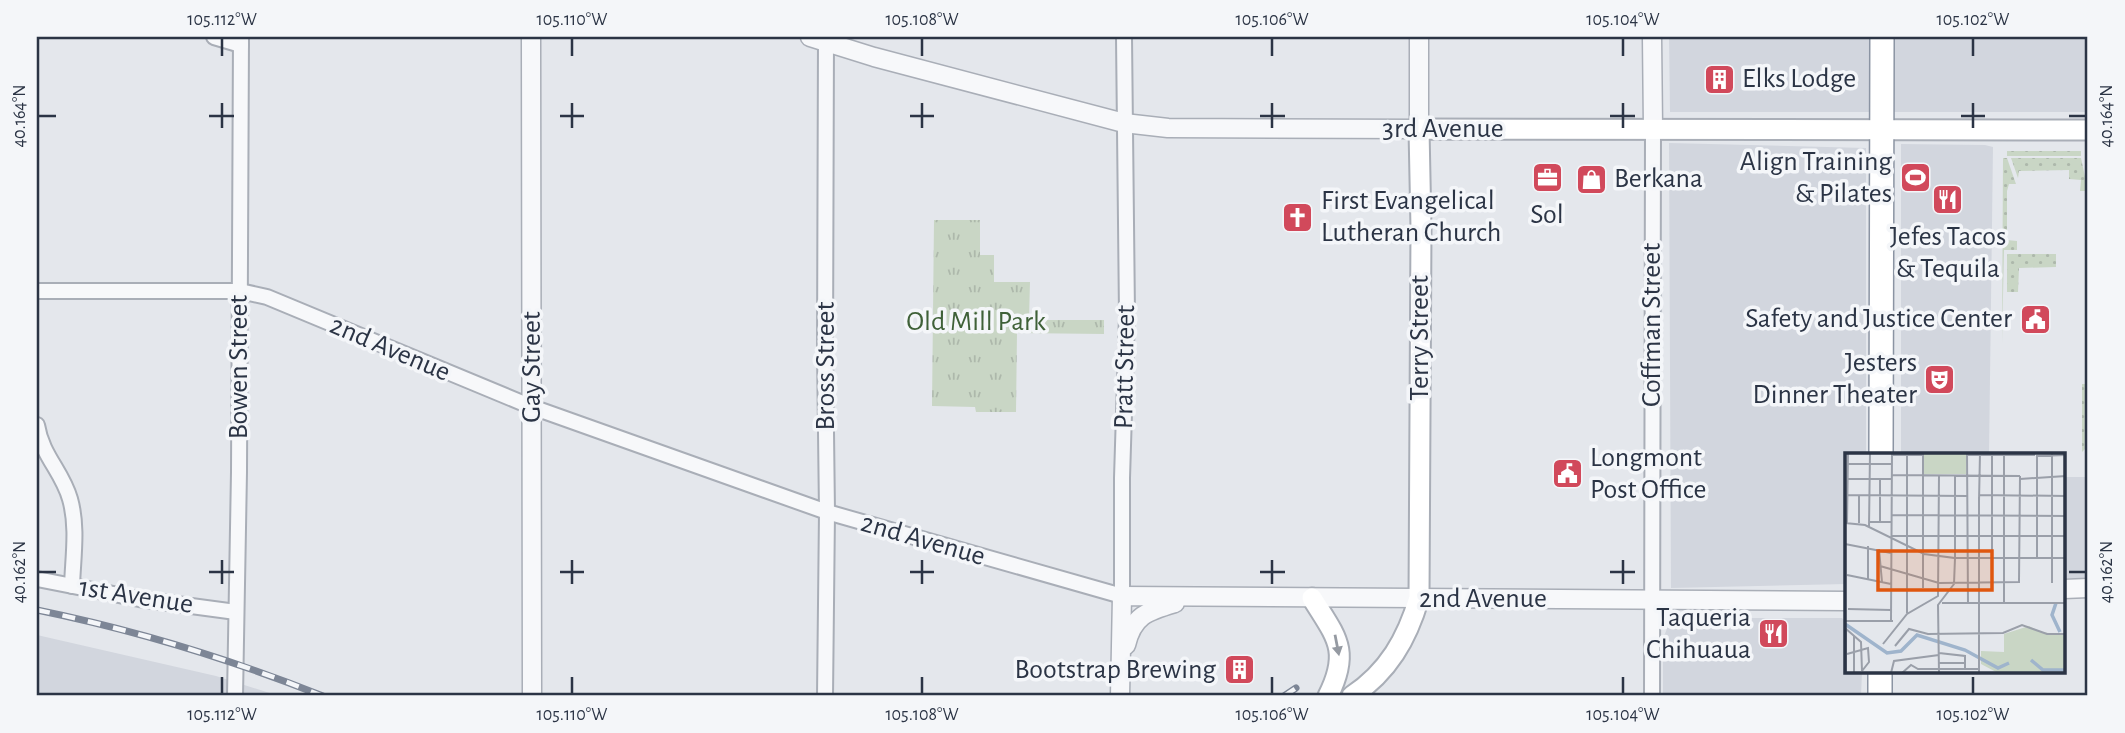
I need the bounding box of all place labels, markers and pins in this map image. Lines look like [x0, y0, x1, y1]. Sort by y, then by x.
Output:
building icon: Elks Lodge [1702, 62, 1736, 96]
place label: Elks Lodge [1742, 65, 1856, 93]
place label: Align Training & Pilates [1740, 148, 1892, 208]
office icon: Sol [1530, 161, 1564, 195]
sports icon: Align Training & Pilates [1898, 161, 1932, 195]
shop icon: Berkana [1574, 162, 1608, 196]
place label: Berkana [1614, 165, 1703, 193]
restaurant icon: Jefes Tacos & Tequila [1931, 183, 1965, 217]
place label: First Evangelical Lutheran Church [1321, 187, 1501, 247]
church icon: First Evangelical Lutheran Church [1281, 200, 1315, 234]
place label: Sol [1530, 201, 1564, 229]
place label: Jefes Tacos & Tequila [1890, 223, 2006, 283]
public building icon: Safety and Justice Center [2018, 302, 2052, 336]
place label: Safety and Justice Center [1745, 305, 2012, 333]
place label: Jesters Dinner Theater [1753, 349, 1917, 409]
theatre icon: Jesters Dinner Theater [1923, 362, 1957, 396]
place label: Longmont Post Office [1590, 444, 1707, 504]
public building icon: Longmont Post Office [1550, 457, 1584, 491]
place label: Taqueria Chihuaua [1646, 604, 1751, 664]
restaurant icon: Taqueria Chihuaua [1757, 617, 1791, 651]
building icon: Bootstrap Brewing [1222, 653, 1256, 687]
place label: Bootstrap Brewing [1015, 656, 1216, 684]

